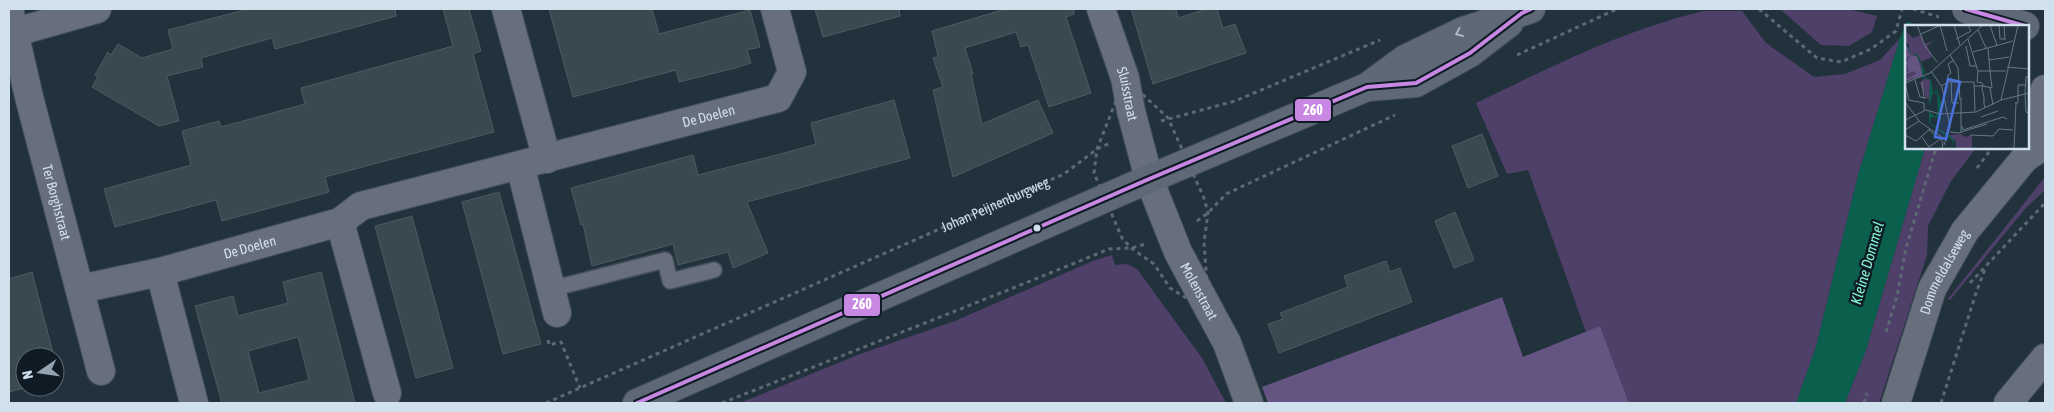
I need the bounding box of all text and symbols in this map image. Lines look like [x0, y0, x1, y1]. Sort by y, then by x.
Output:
inset map [1905, 25, 2029, 149]
one-way arrow [1455, 26, 1464, 37]
street label: Sluisstraat [1114, 65, 1141, 122]
line badge: 260 [1294, 98, 1332, 122]
street label: De Doelen [681, 102, 737, 130]
text: 260 [1303, 102, 1323, 118]
street label: Ter Borghstraat [39, 163, 74, 242]
street label: Johan Peijnenburgweg [939, 174, 1052, 235]
water label: Kleine Dommel [1847, 220, 1887, 306]
unlabelled marker [1032, 223, 1042, 233]
street label: Dommeldalseweg [1916, 227, 1972, 316]
street label: De Doelen [222, 232, 278, 262]
street label: Molenstraat [1177, 260, 1221, 323]
line badge: 260 [843, 293, 881, 317]
text: 260 [852, 296, 872, 312]
north arrow [15, 347, 65, 397]
text: N [19, 369, 36, 381]

